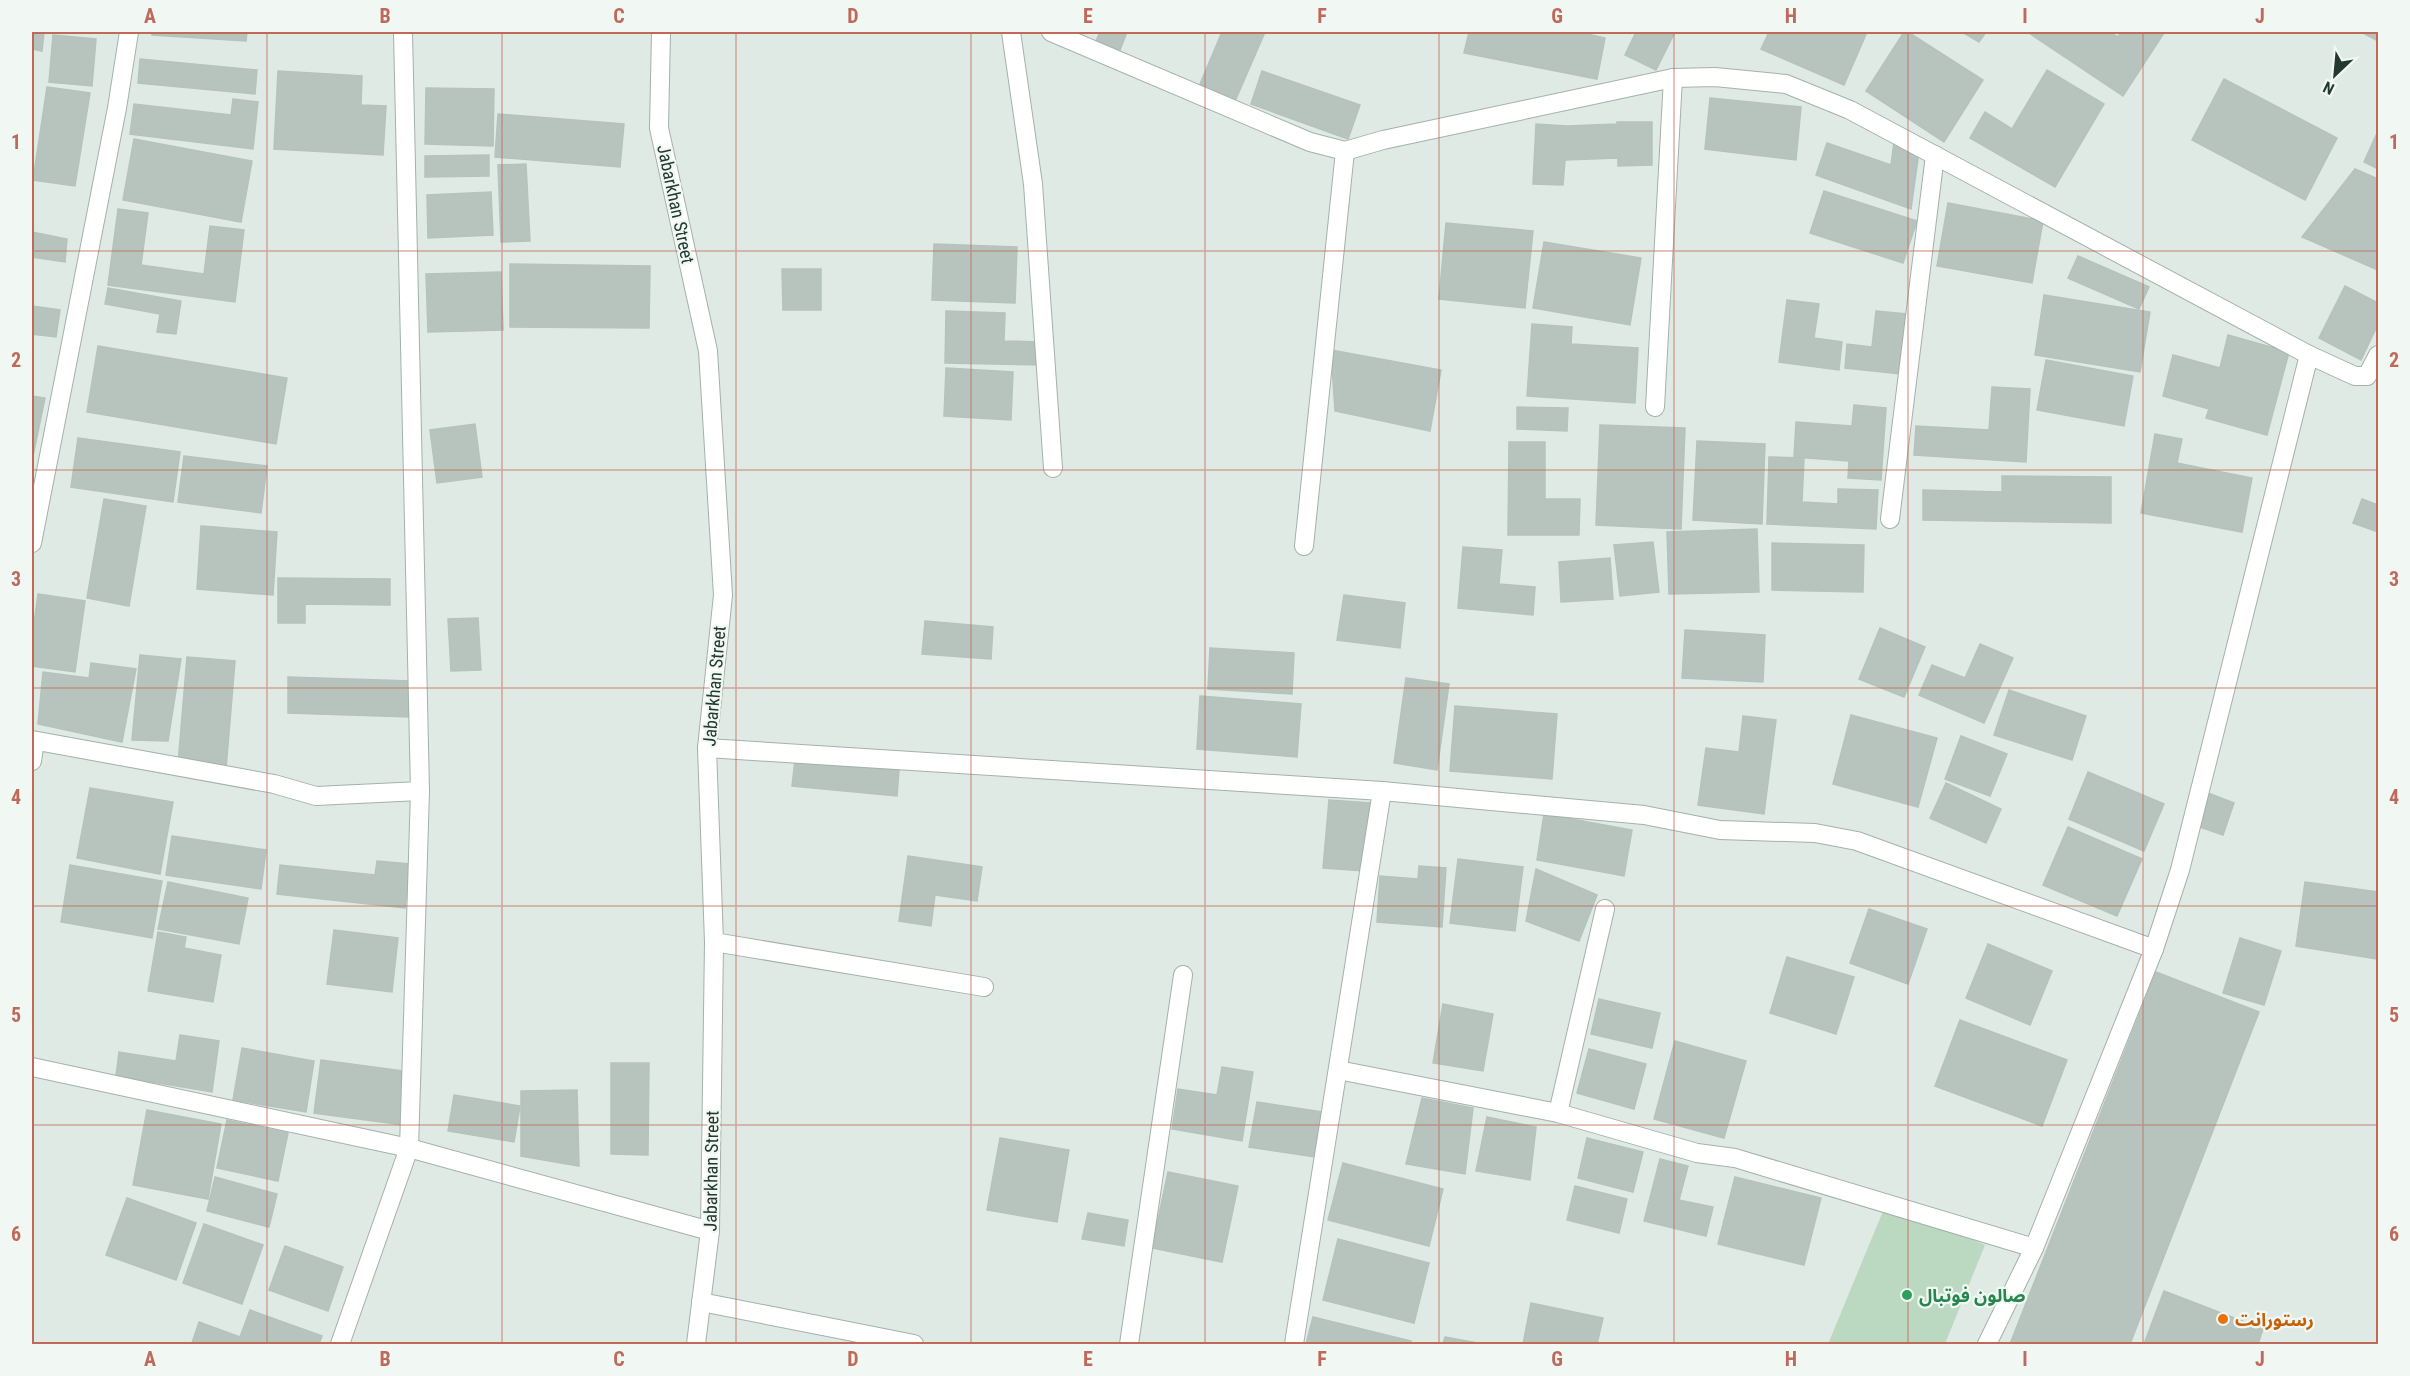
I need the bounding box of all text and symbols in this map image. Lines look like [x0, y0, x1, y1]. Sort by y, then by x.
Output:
text: A [144, 4, 156, 28]
text: B [379, 4, 391, 28]
text: C [613, 4, 625, 28]
text: D [847, 4, 859, 28]
text: E [1083, 4, 1093, 28]
text: F [1317, 4, 1327, 28]
text: G [1551, 4, 1563, 28]
text: H [1785, 4, 1797, 28]
text: I [2022, 4, 2028, 28]
text: J [2255, 4, 2265, 28]
north arrow [2305, 45, 2365, 105]
text: N [2320, 77, 2337, 99]
text: 1 [11, 130, 21, 154]
text: 1 [2389, 130, 2399, 154]
street label: Jabarkhan Street [653, 143, 699, 265]
text: 2 [11, 348, 21, 372]
text: 2 [2389, 348, 2399, 372]
text: 3 [11, 567, 21, 591]
text: 3 [2389, 567, 2399, 591]
street label: Jabarkhan Street [698, 625, 730, 747]
text: 4 [11, 785, 21, 809]
text: 4 [2389, 785, 2399, 809]
text: 5 [11, 1003, 21, 1027]
text: 5 [2389, 1003, 2399, 1027]
street label: Jabarkhan Street [699, 1110, 723, 1232]
text: 6 [11, 1222, 21, 1246]
text: 6 [2389, 1222, 2399, 1246]
place label: صالون فوتبال [1919, 1285, 2025, 1307]
marker: صالون فوتبال [1900, 1288, 1914, 1302]
place label: رستورانت [2235, 1309, 2314, 1331]
marker: رستورانت [2216, 1312, 2230, 1326]
text: A [144, 1347, 156, 1371]
text: B [379, 1347, 391, 1371]
text: C [613, 1347, 625, 1371]
text: D [847, 1347, 859, 1371]
text: E [1083, 1347, 1093, 1371]
text: F [1317, 1347, 1327, 1371]
text: G [1551, 1347, 1563, 1371]
text: H [1785, 1347, 1797, 1371]
text: I [2022, 1347, 2028, 1371]
text: J [2255, 1347, 2265, 1371]

